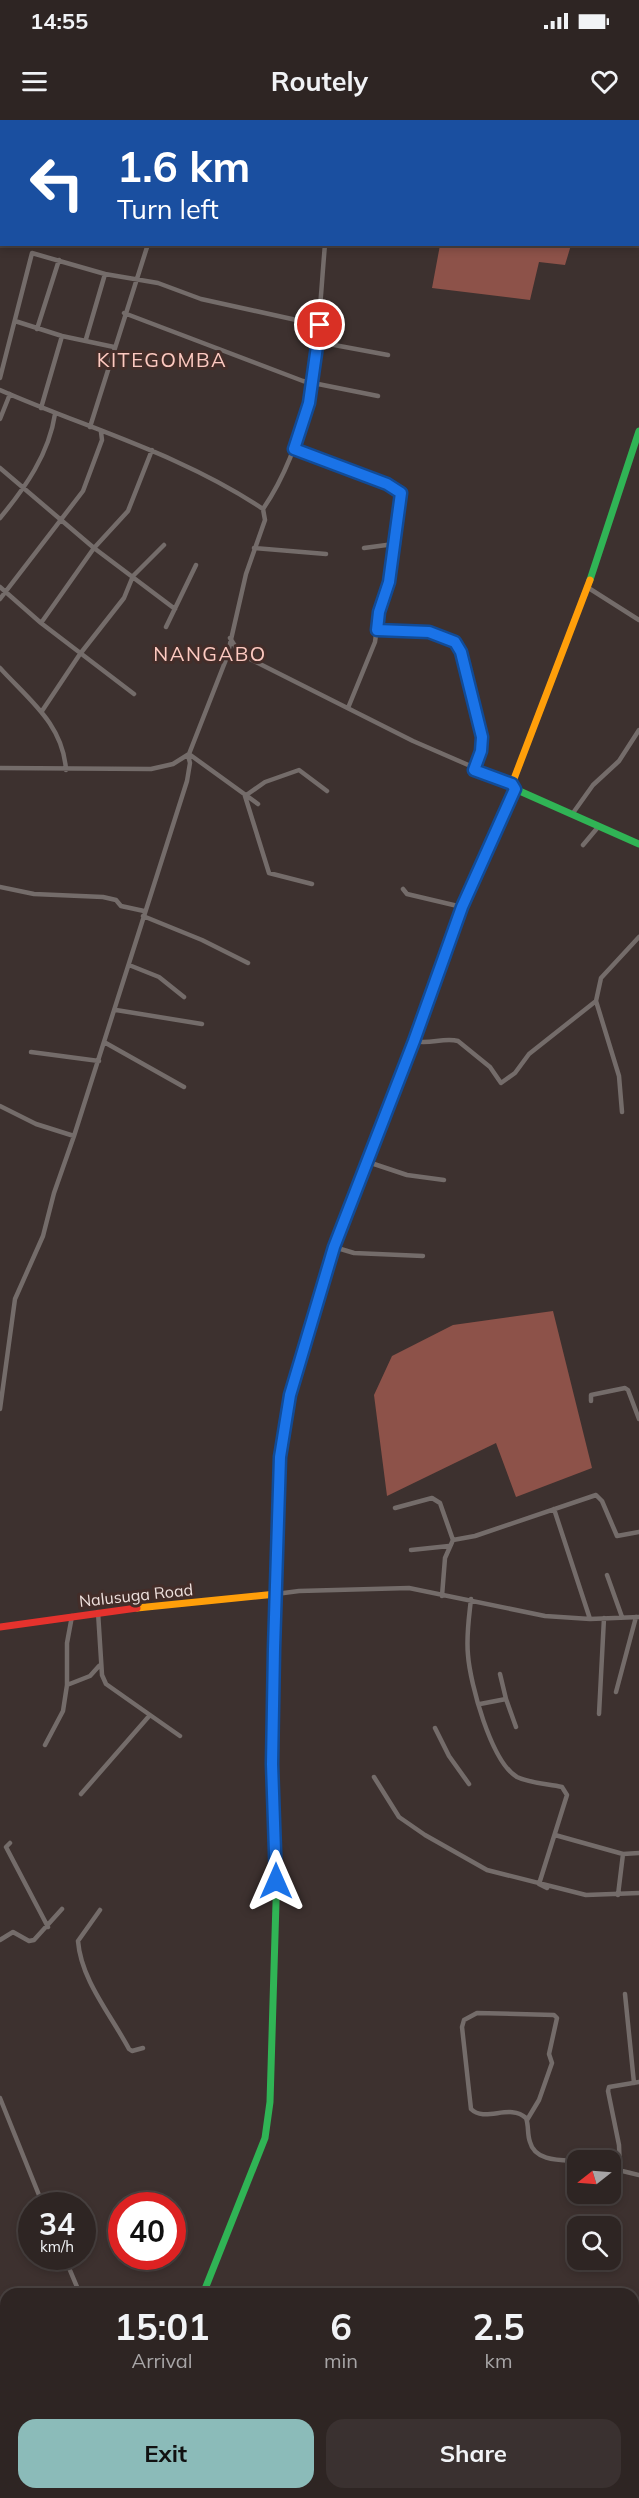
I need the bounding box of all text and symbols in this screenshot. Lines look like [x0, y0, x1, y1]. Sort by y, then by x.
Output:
text: 14:55 [30, 7, 88, 35]
text: Routely [271, 64, 368, 98]
icon: menu [18, 65, 51, 98]
icon: heart [588, 65, 621, 98]
text: 1.6 km [117, 140, 250, 193]
icon: left [18, 144, 96, 222]
text: Turn left [117, 192, 219, 226]
pin [294, 299, 345, 350]
icon: arrive [303, 308, 336, 341]
district label: KITEGOMBA [97, 347, 227, 372]
district label: NANGABO [153, 641, 267, 666]
street label: Nalusuga Road [78, 1579, 194, 1611]
position arrow [244, 1849, 308, 1913]
north arrow [567, 2150, 621, 2204]
map controls [567, 2150, 621, 2270]
speed limit sign: 40 [108, 2192, 186, 2270]
text: 34 [39, 2205, 75, 2243]
button: search [567, 2216, 621, 2270]
text: km/h [40, 2237, 74, 2256]
text: 15:01 [114, 2304, 210, 2349]
text: 6 [330, 2304, 352, 2349]
text: 2.5 [472, 2304, 525, 2349]
text: Arrival [131, 2348, 193, 2373]
text: min [324, 2348, 358, 2373]
text: km [485, 2348, 512, 2373]
button: Exit [18, 2419, 314, 2488]
button: Share [326, 2419, 621, 2488]

